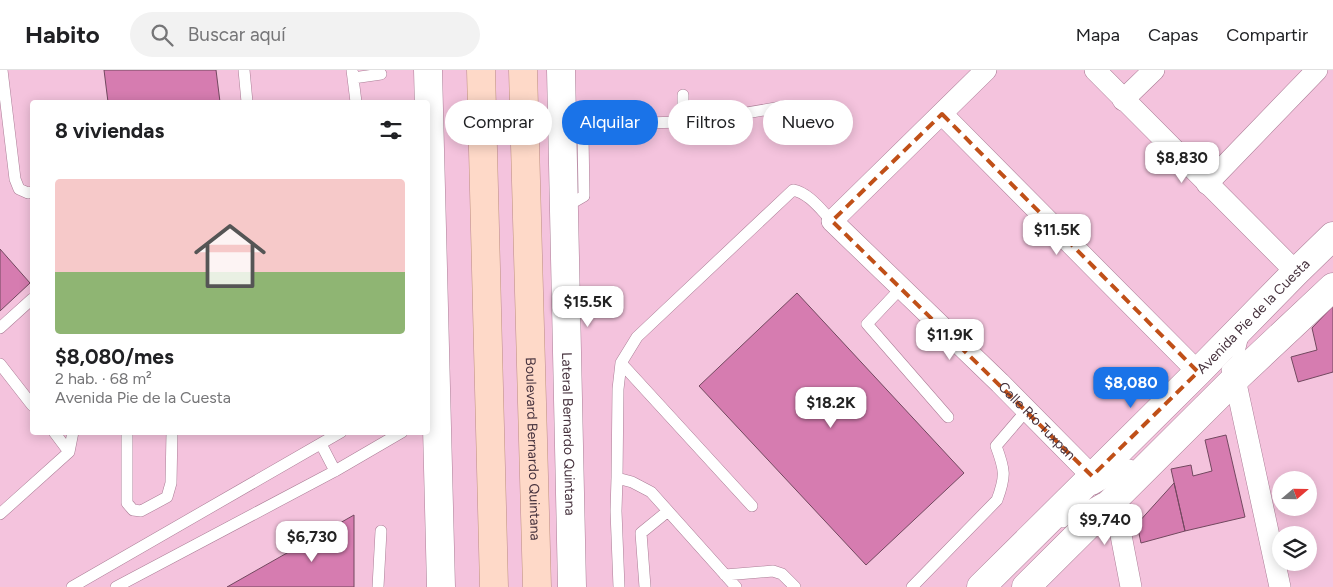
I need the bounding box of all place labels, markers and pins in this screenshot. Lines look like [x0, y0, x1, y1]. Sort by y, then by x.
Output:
pin: $8,830 [1141, 142, 1223, 184]
pin: $11.5K [1016, 214, 1098, 256]
pin: $15.5K [547, 286, 629, 328]
pin: $11.9K [909, 318, 991, 361]
pin: $8,080 [1090, 366, 1172, 409]
pin: $18.2K [790, 386, 872, 429]
pin: $9,740 [1064, 504, 1146, 546]
pin: $6,730 [271, 520, 353, 563]

